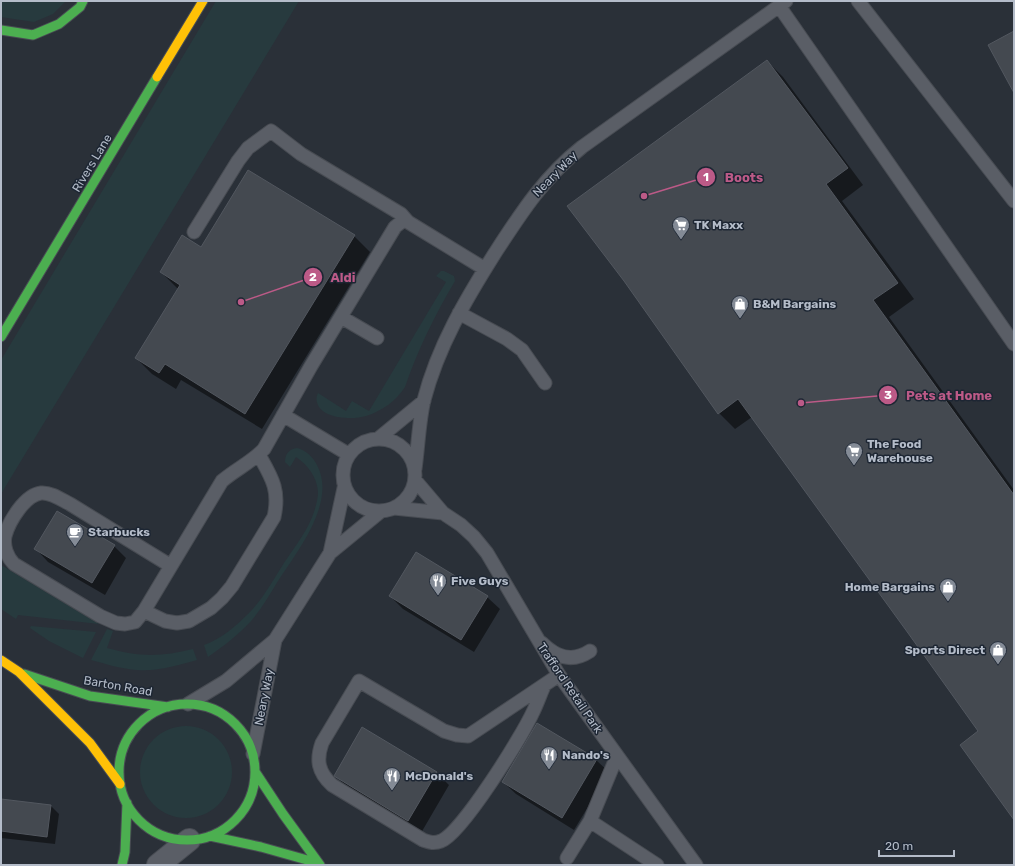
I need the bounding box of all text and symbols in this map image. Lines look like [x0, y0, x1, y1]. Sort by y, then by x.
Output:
street label: Rivers Lane [69, 131, 115, 194]
street label: Neary Way [530, 148, 580, 200]
callout: Boots [696, 164, 771, 189]
text: 1 [703, 170, 709, 184]
text: Boots [725, 170, 763, 185]
supermarket icon: TK Maxx [671, 215, 691, 240]
place label: TK Maxx [694, 218, 743, 232]
callout: Aldi [303, 265, 364, 290]
text: 2 [309, 270, 317, 284]
text: Aldi [331, 270, 355, 285]
shop icon: B&M Bargains [730, 294, 750, 319]
place label: B&M Bargains [753, 297, 837, 311]
callout: Pets at Home [878, 383, 1000, 408]
text: 3 [884, 388, 892, 402]
text: Pets at Home [906, 388, 992, 403]
place label: The Food Warehouse [867, 437, 933, 465]
supermarket icon: The Food Warehouse [844, 441, 864, 466]
cafe icon: Starbucks [65, 522, 85, 547]
place label: Starbucks [88, 525, 150, 539]
restaurant icon: Five Guys [428, 571, 448, 596]
place label: Five Guys [451, 574, 509, 588]
shop icon: Home Bargains [938, 577, 958, 602]
place label: Home Bargains [845, 580, 935, 594]
street label: Trafford Retail Park [535, 640, 606, 737]
shop icon: Sports Direct [988, 640, 1008, 665]
place label: Sports Direct [905, 643, 985, 657]
street label: Neary Way [252, 667, 276, 727]
street label: Barton Road [83, 673, 153, 699]
restaurant icon: Nando's [539, 745, 559, 770]
place label: Nando's [562, 748, 610, 762]
restaurant icon: McDonald's [382, 766, 402, 791]
place label: McDonald's [405, 769, 473, 783]
scale bar [879, 832, 954, 858]
text: 20 m [885, 839, 913, 853]

